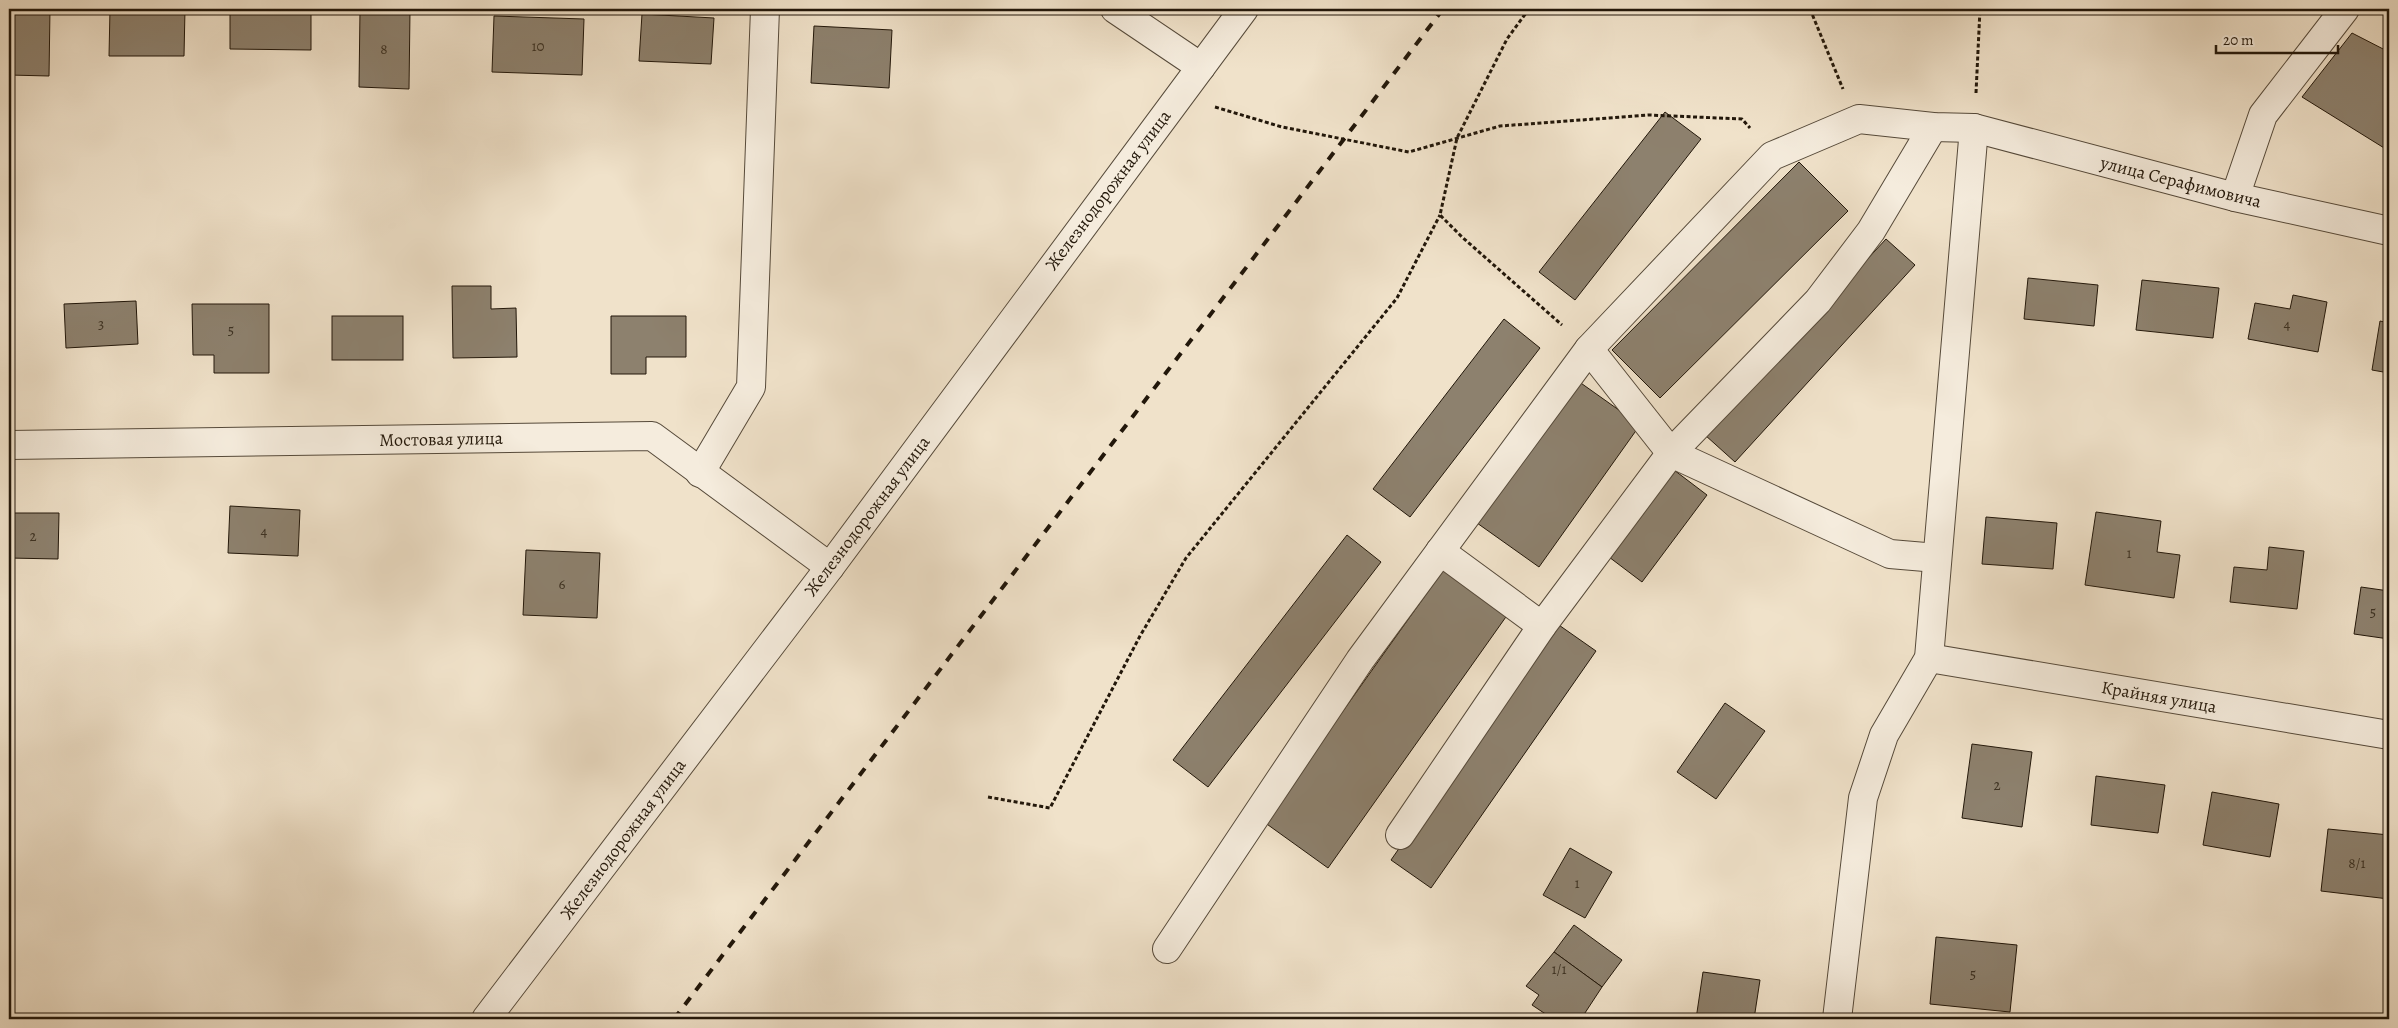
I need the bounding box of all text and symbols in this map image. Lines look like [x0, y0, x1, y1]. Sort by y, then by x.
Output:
scale bar [2216, 22, 2338, 54]
text: 20 m [2223, 30, 2254, 50]
house number: 10 [531, 36, 545, 56]
house number: 8 [380, 39, 388, 59]
street label: Железнодорожная улица [1040, 104, 1177, 275]
street label: улица Серафимовича [2097, 150, 2265, 214]
house number: 3 [98, 314, 104, 334]
house number: 4 [2284, 314, 2291, 334]
house number: 5 [228, 320, 234, 340]
street label: Мостовая улица [379, 426, 504, 452]
street label: Железнодорожная улица [799, 430, 936, 601]
house number: 4 [261, 521, 268, 541]
house number: 2 [29, 526, 37, 546]
house number: 1 [2126, 543, 2132, 563]
house number: 6 [559, 574, 566, 594]
house number: 5 [2370, 602, 2376, 622]
street label: Крайняя улица [2099, 675, 2219, 719]
street label: Железнодорожная улица [555, 753, 692, 924]
house number: 2 [1993, 775, 2001, 795]
house number: 8/1 [2348, 853, 2366, 873]
house number: 1 [1574, 873, 1580, 893]
house number: 1/1 [1551, 959, 1567, 979]
house number: 5 [1970, 964, 1976, 984]

